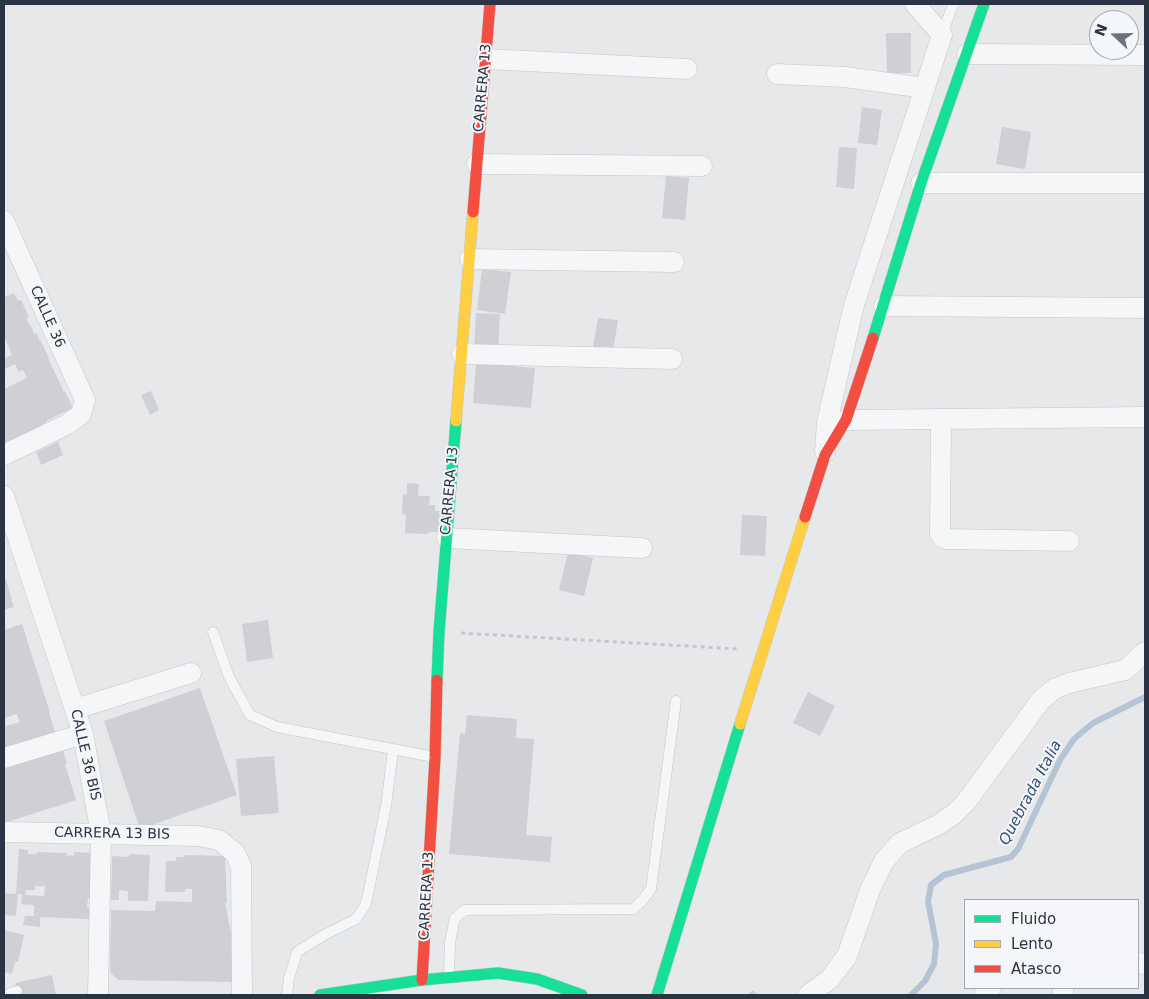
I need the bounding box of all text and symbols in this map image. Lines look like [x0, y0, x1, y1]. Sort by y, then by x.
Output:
north arrow [1089, 10, 1139, 60]
text: N [1091, 22, 1110, 38]
street label: CARRERA 13 [471, 43, 495, 133]
street label: CALLE 36 [26, 283, 68, 351]
street label: CARRERA 13 [438, 446, 462, 536]
street label: CALLE 36 BIS [66, 708, 104, 802]
water label: Quebrada Italia [996, 738, 1066, 848]
street label: CARRERA 13 BIS [54, 825, 170, 843]
street label: CARRERA 13 [416, 851, 438, 941]
legend [964, 899, 1139, 989]
text: Fluido [1011, 910, 1056, 928]
text: Lento [1011, 935, 1053, 953]
text: Atasco [1011, 960, 1061, 978]

